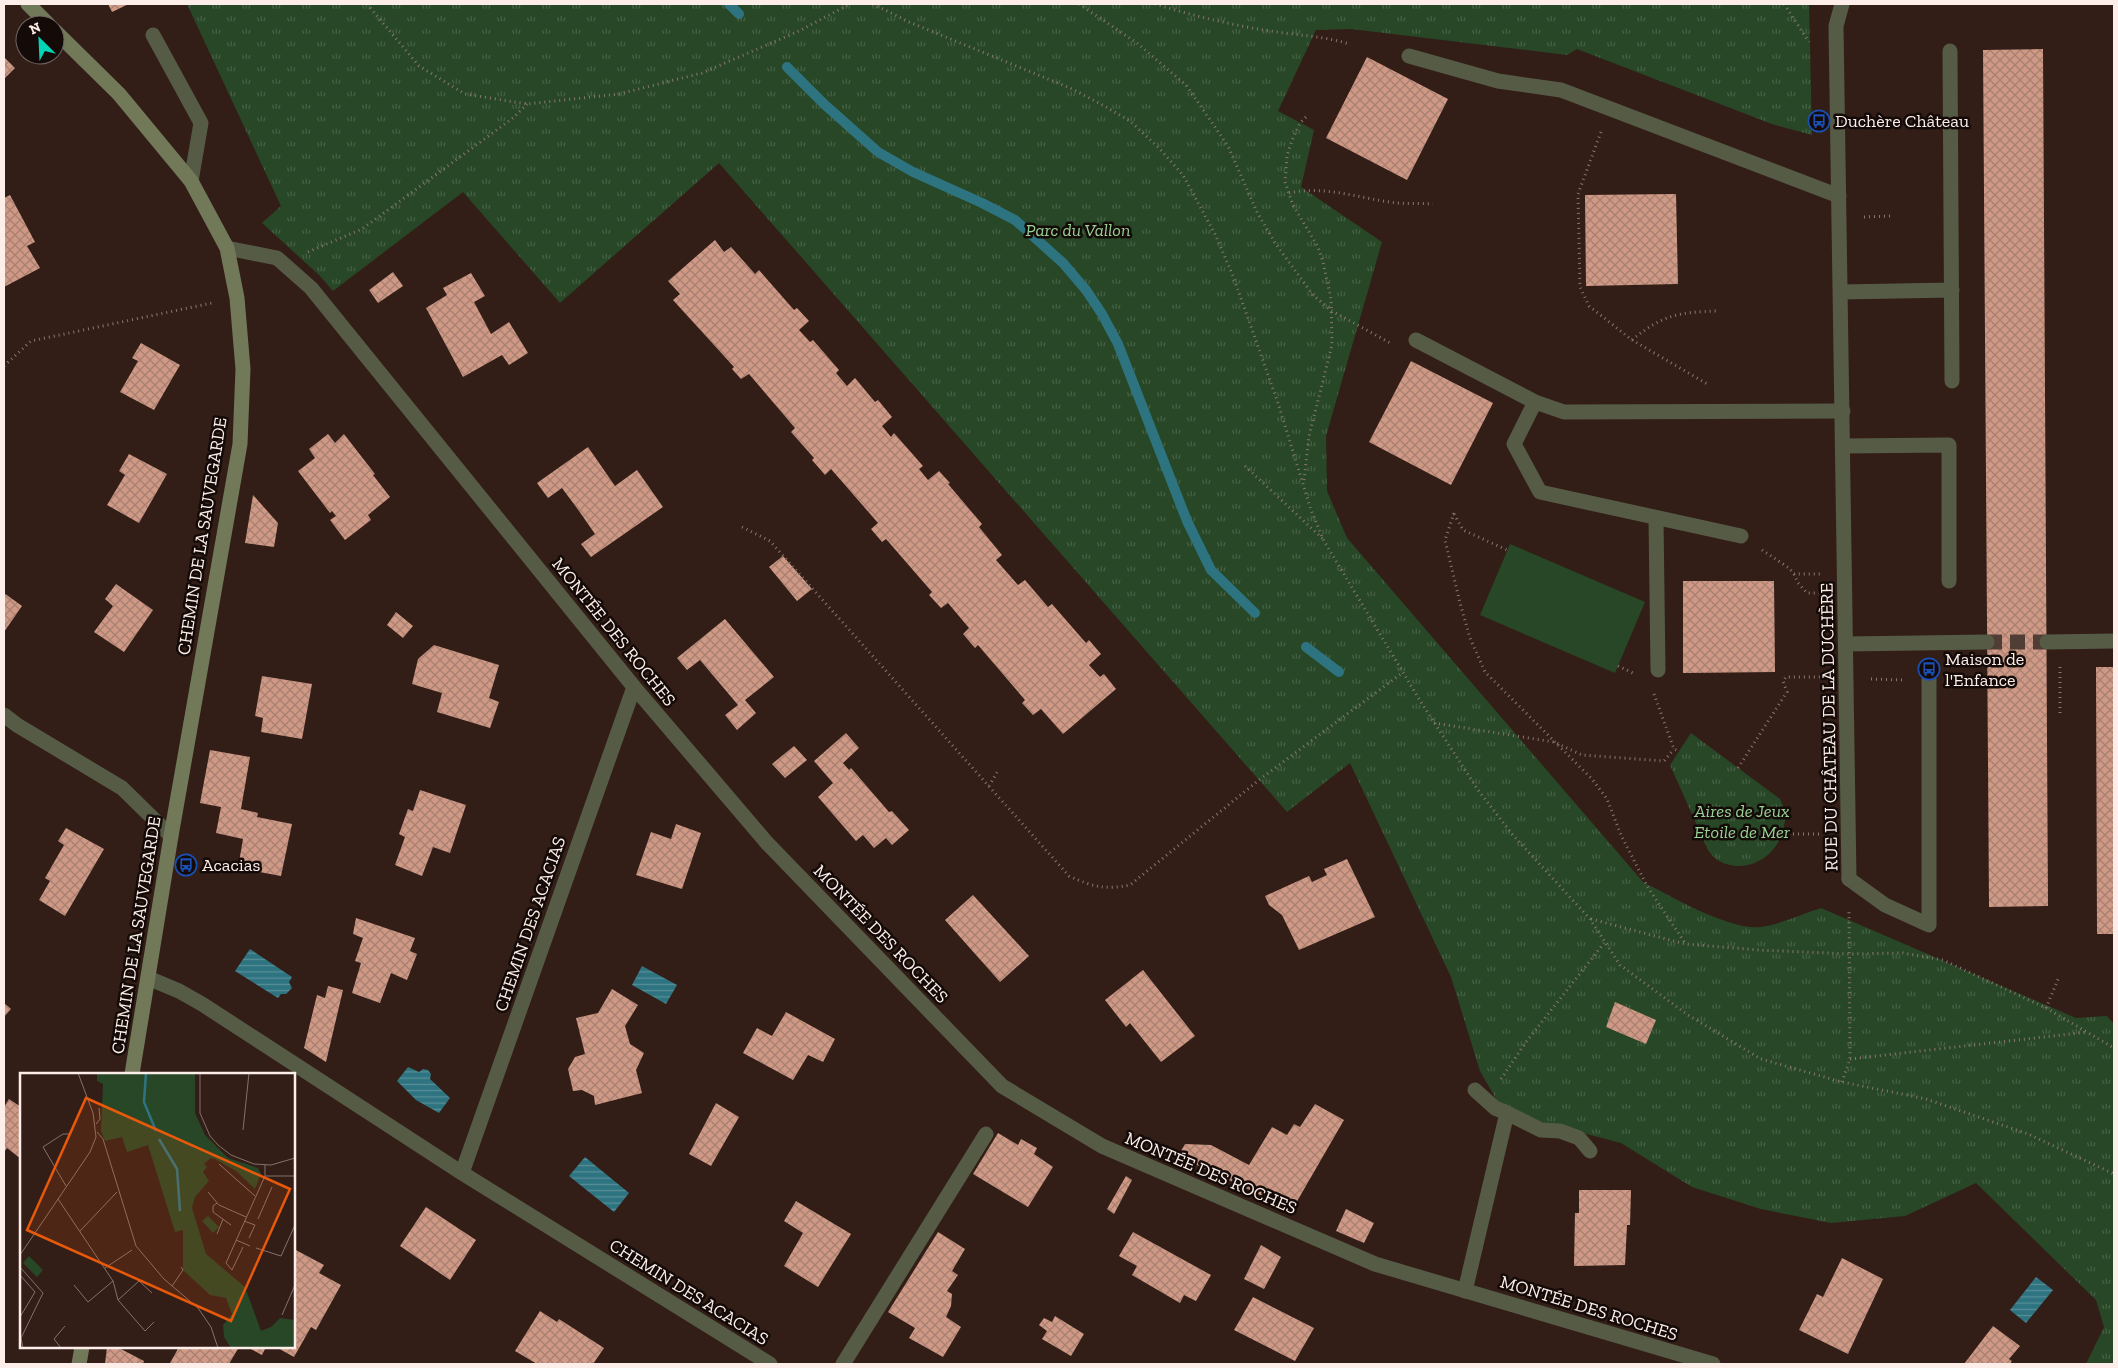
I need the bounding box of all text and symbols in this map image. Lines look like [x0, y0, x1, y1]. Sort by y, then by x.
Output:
north arrow [15, 15, 65, 65]
text: N [27, 19, 44, 39]
bus stop icon: Duchère Château [1807, 109, 1831, 133]
place label: Duchère Château [1835, 110, 1969, 132]
park label: Parc du Vallon [1026, 219, 1130, 241]
street label: CHEMIN DE LA SAUVEGARDE [172, 416, 232, 656]
street label: MONTÉE DES ROCHES [547, 553, 681, 711]
street label: RUE DU CHÂTEAU DE LA DUCHÈRE [1815, 583, 1843, 871]
place label: Maison de l'Enfance [1945, 648, 2024, 691]
bus stop icon: Maison de l'Enfance [1917, 657, 1941, 681]
park label: Aires de Jeux Etoile de Mer [1693, 800, 1791, 843]
street label: CHEMIN DE LA SAUVEGARDE [106, 815, 166, 1055]
street label: CHEMIN DES ACACIAS [490, 834, 570, 1014]
bus stop icon: Acacias [174, 853, 198, 877]
place label: Acacias [202, 854, 260, 876]
street label: MONTÉE DES ROCHES [809, 860, 953, 1008]
inset map [20, 1073, 295, 1348]
street label: MONTÉE DES ROCHES [1122, 1127, 1300, 1219]
street label: CHEMIN DES ACACIAS [605, 1234, 773, 1350]
street label: MONTÉE DES ROCHES [1498, 1271, 1680, 1345]

